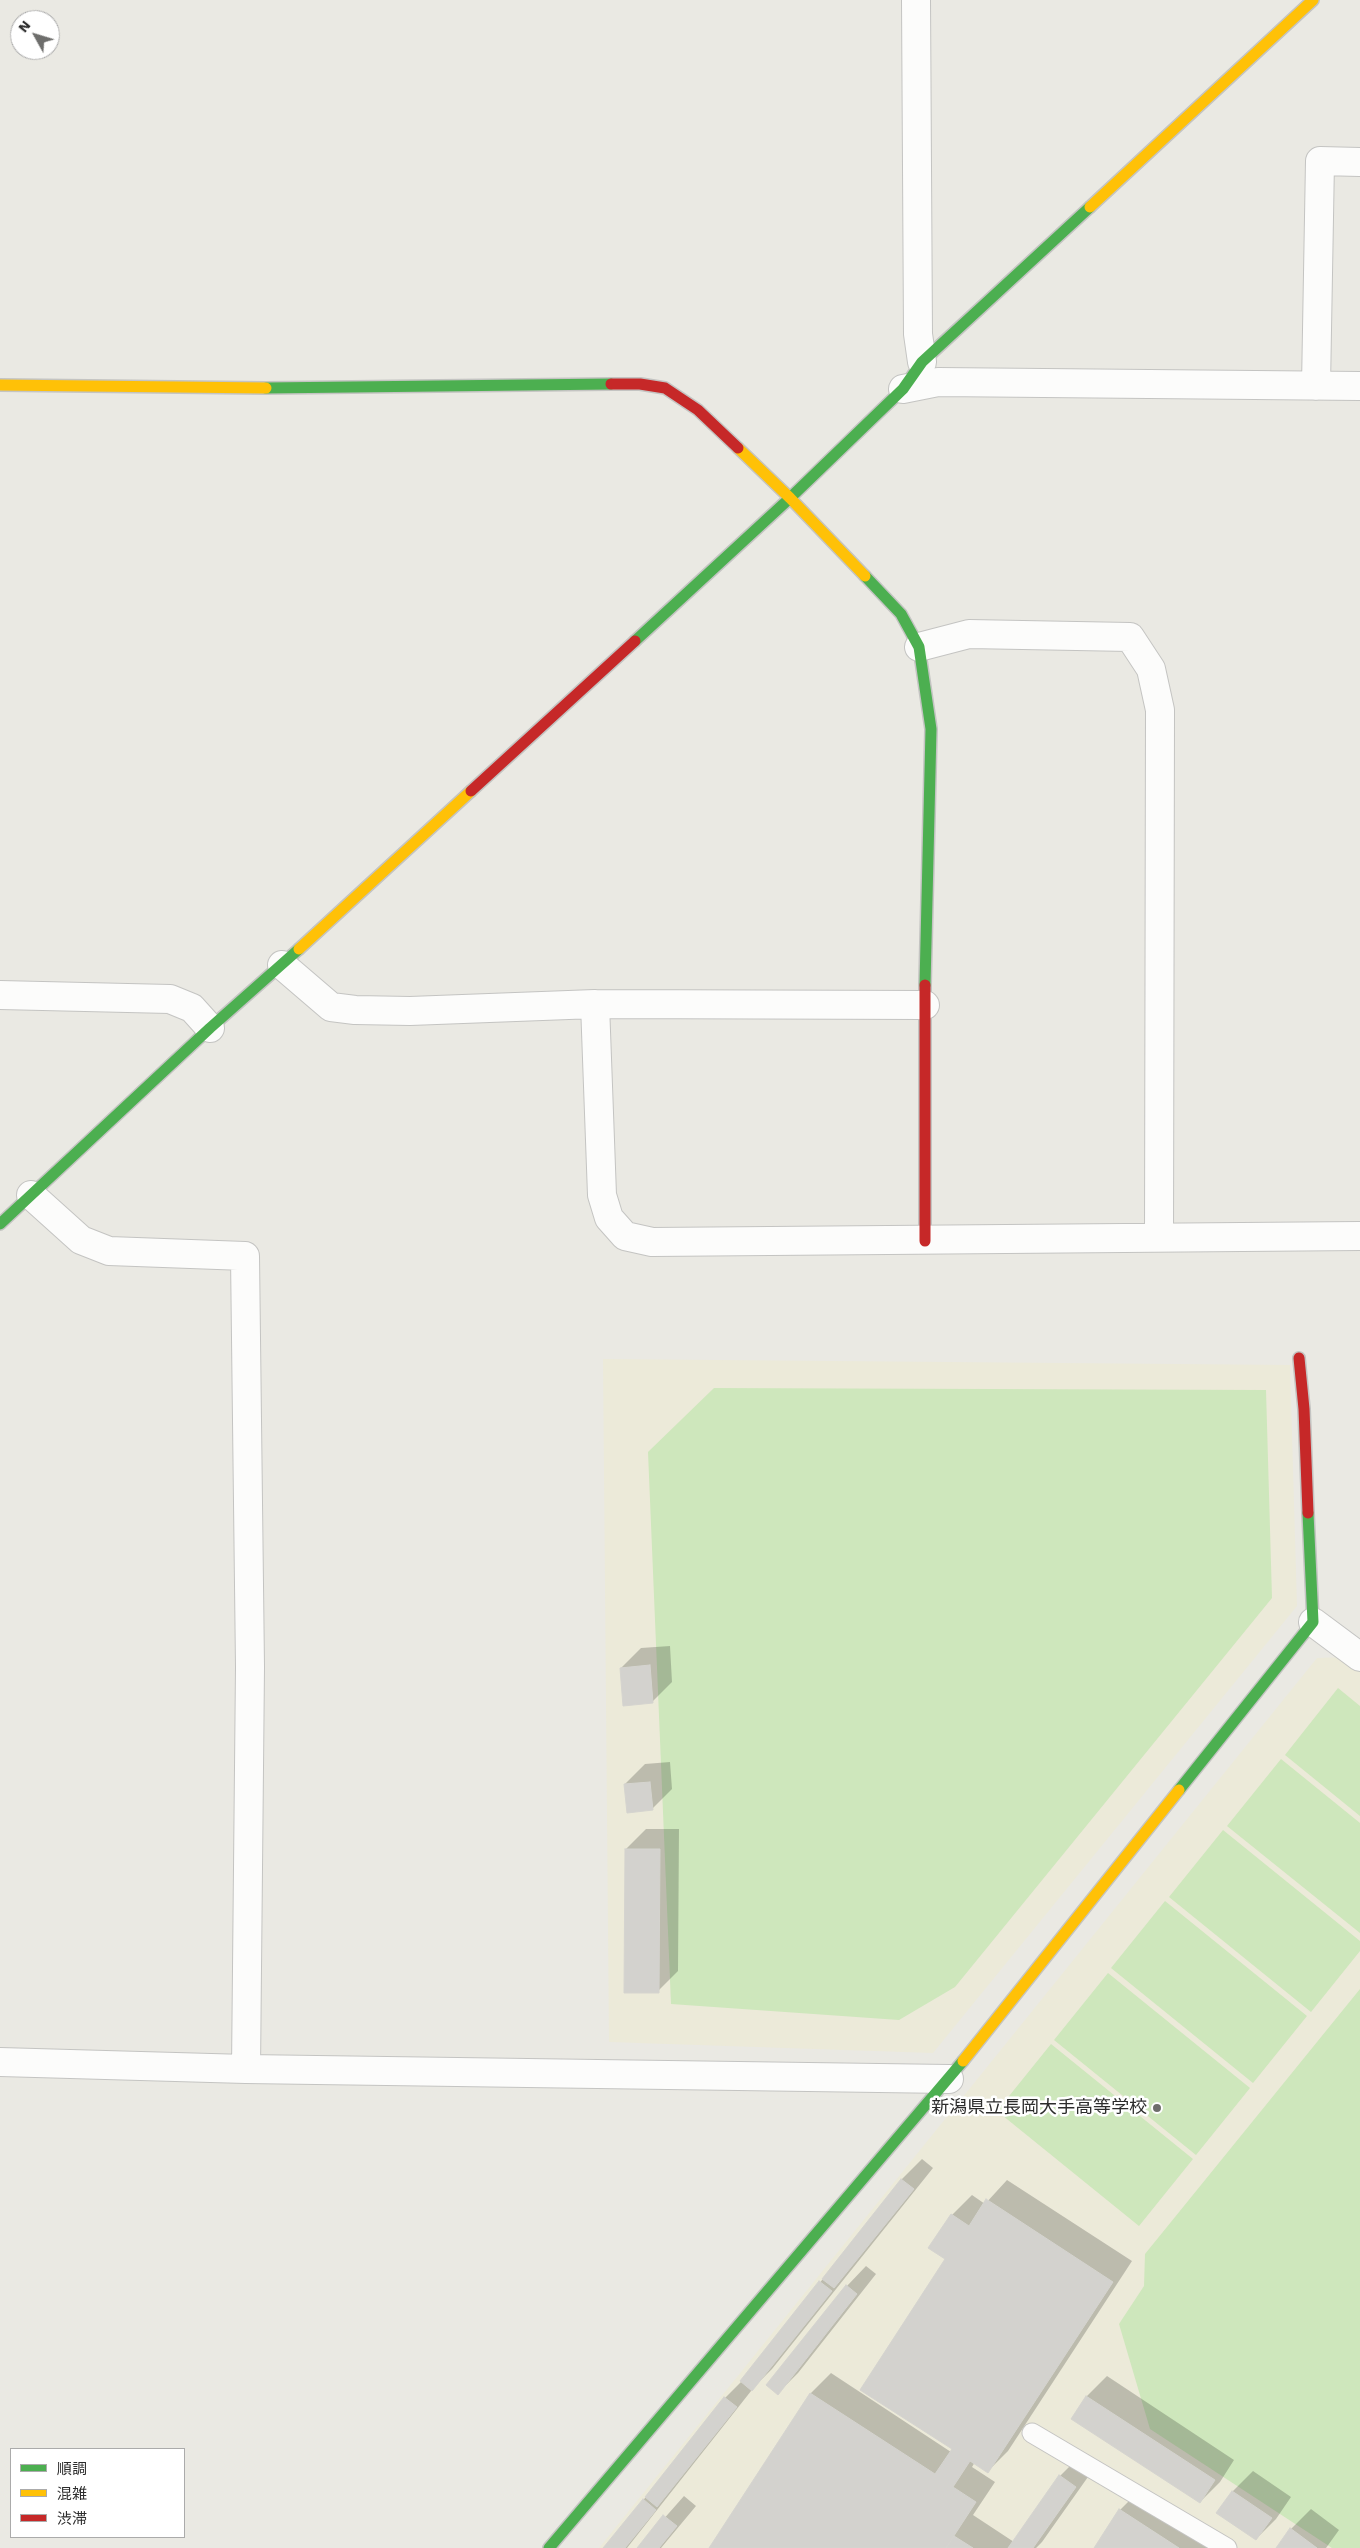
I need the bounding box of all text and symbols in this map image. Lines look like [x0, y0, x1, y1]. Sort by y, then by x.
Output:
north arrow [10, 10, 60, 60]
text: N [15, 17, 34, 35]
place label: 新潟県立長岡大手高等学校 [931, 2097, 1147, 2119]
marker: 新潟県立長岡大手高等学校 [1151, 2102, 1163, 2114]
legend [10, 2448, 185, 2538]
text: 順調 [57, 2460, 87, 2478]
text: 混雑 [57, 2485, 87, 2503]
text: 渋滞 [57, 2510, 87, 2528]

